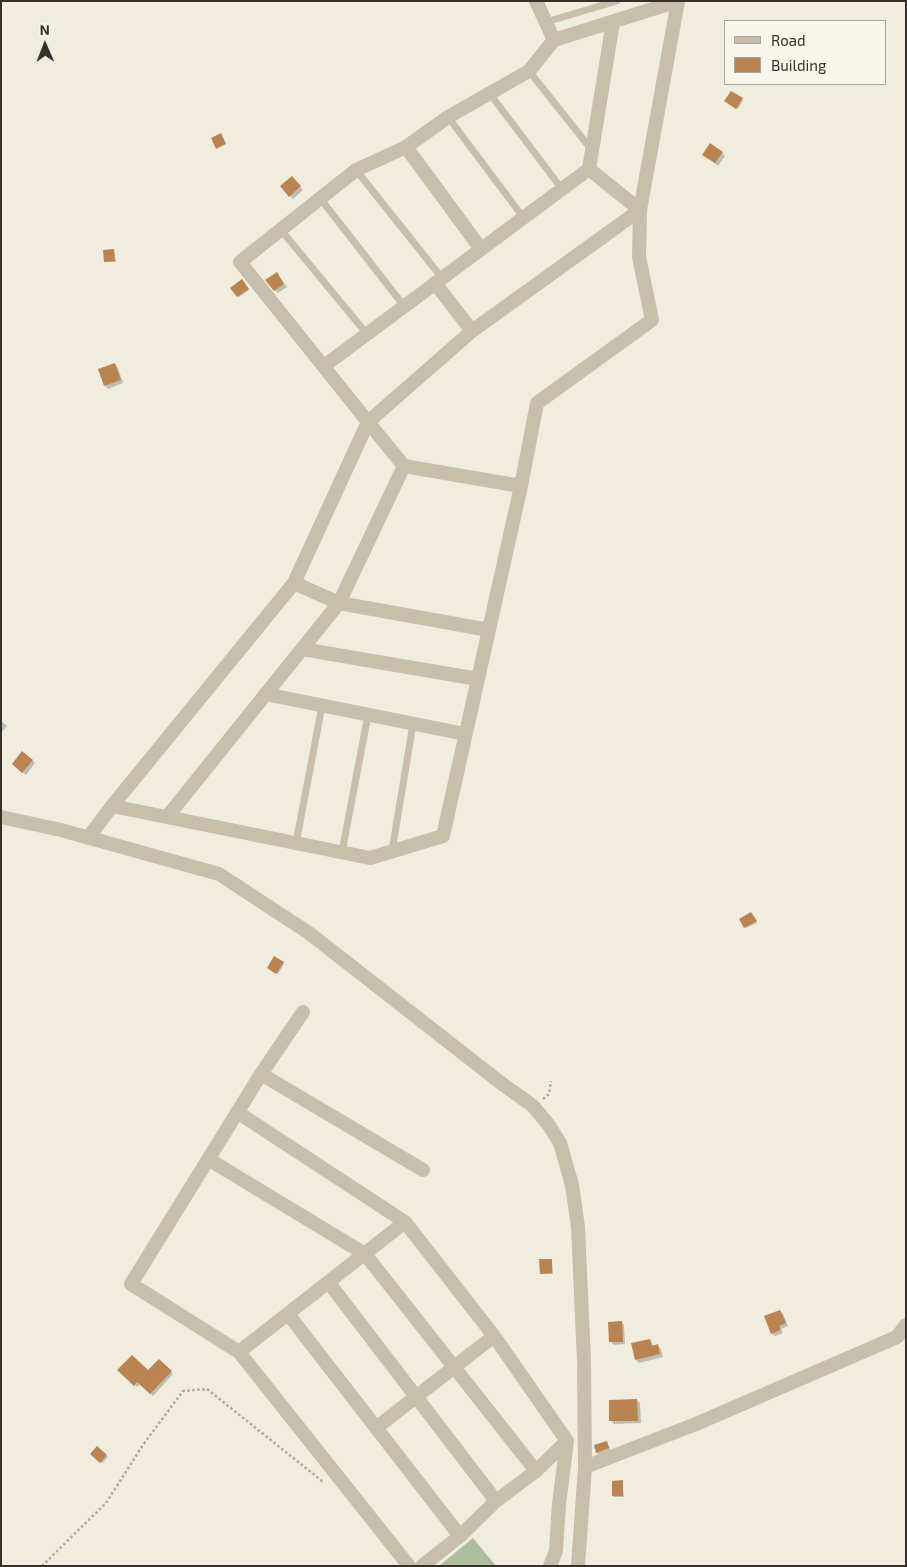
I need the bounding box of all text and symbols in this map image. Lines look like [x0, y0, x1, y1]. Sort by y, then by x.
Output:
north arrow [20, 20, 70, 70]
legend [724, 20, 887, 85]
text: N [40, 21, 50, 38]
text: Road [771, 31, 806, 49]
text: Building [771, 56, 826, 74]

